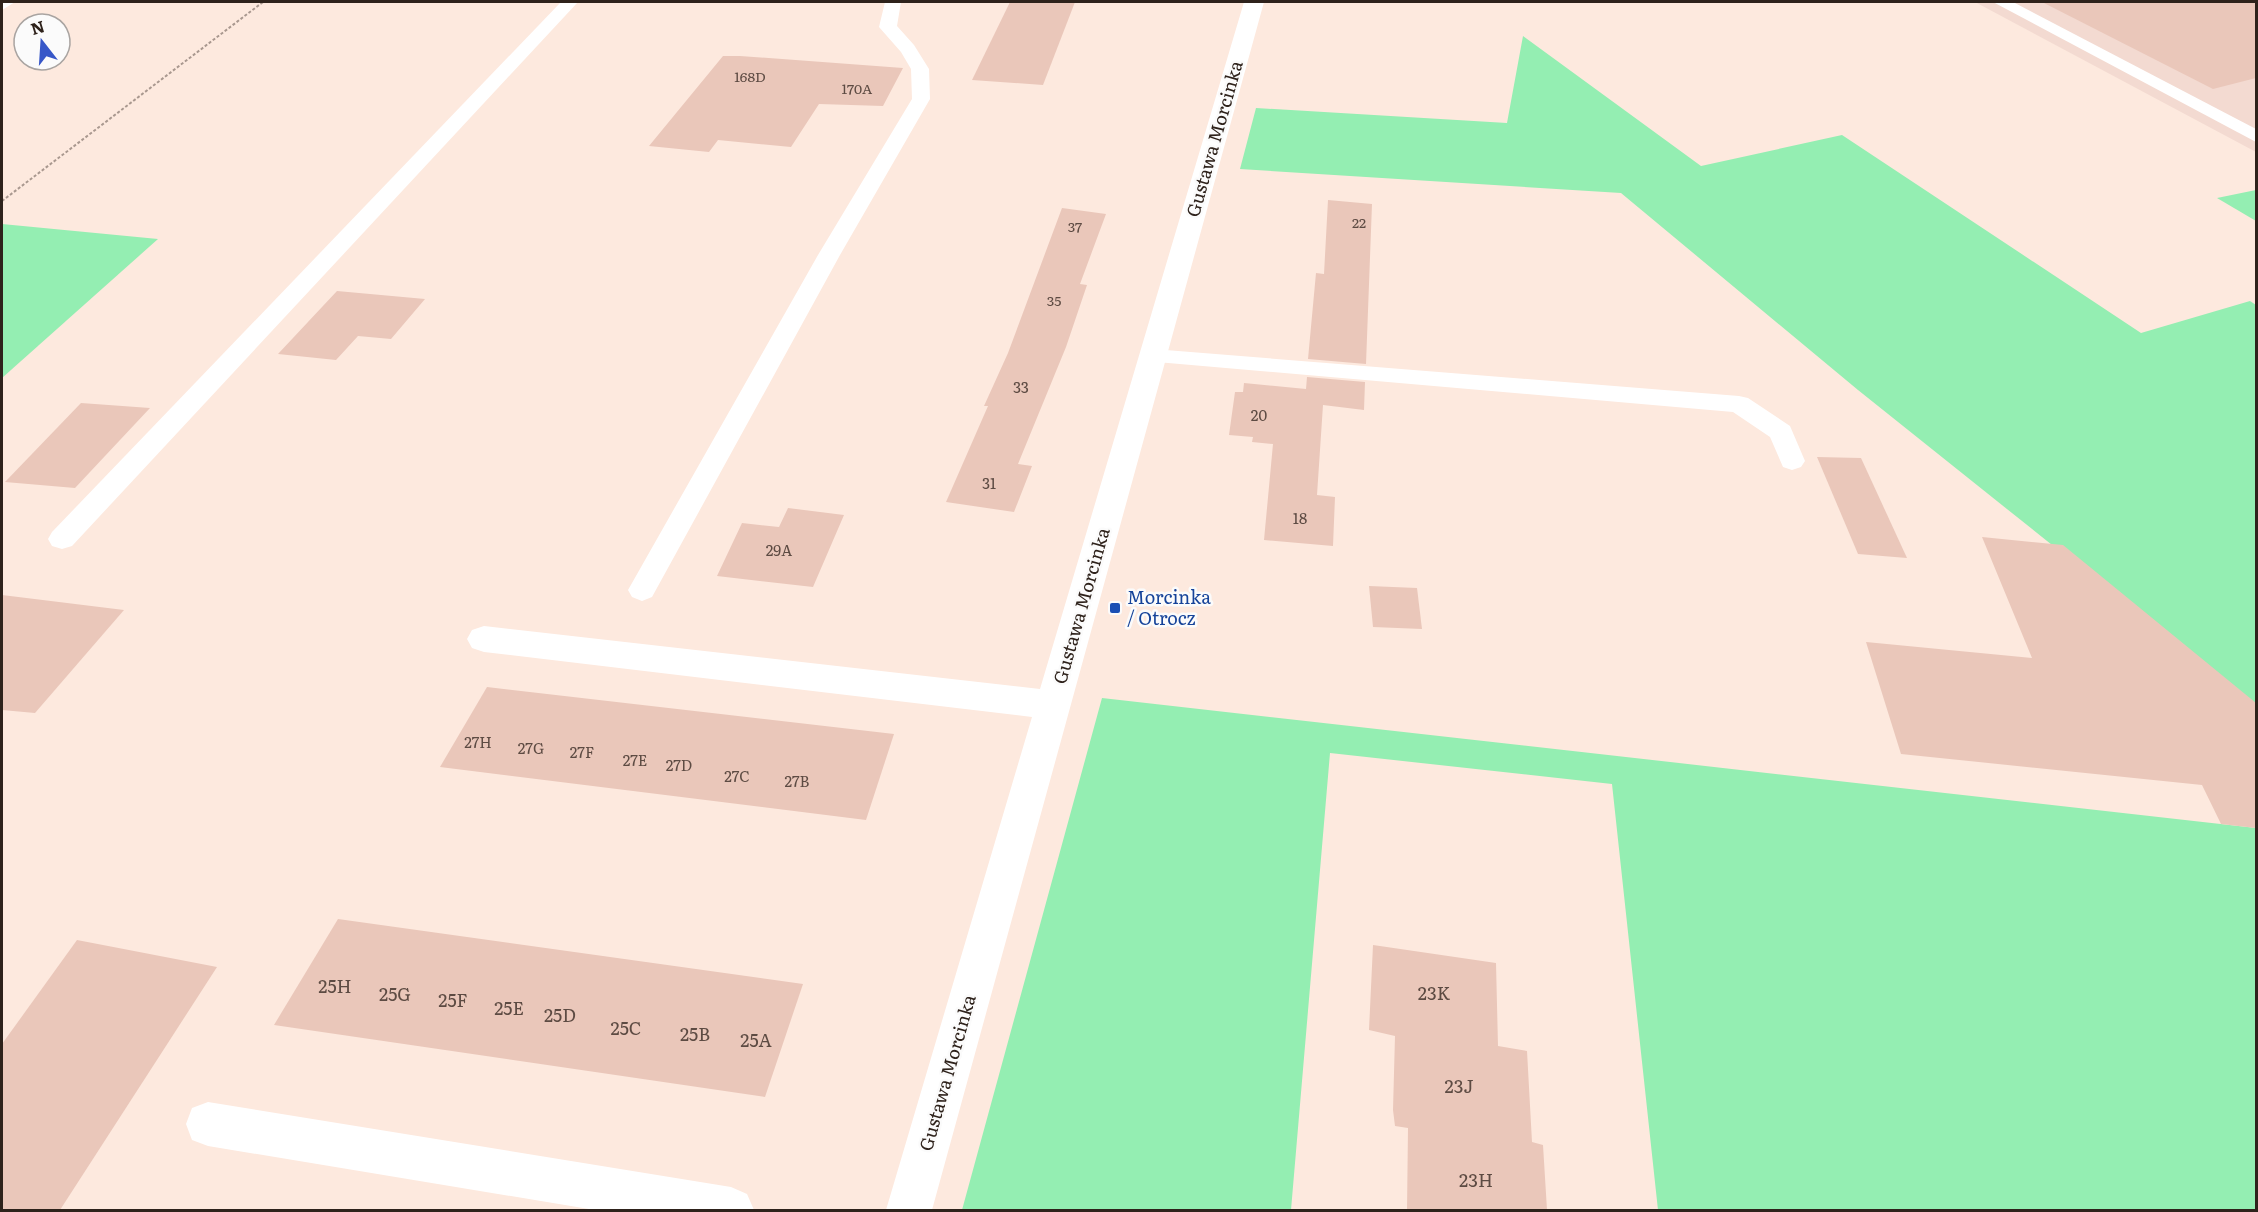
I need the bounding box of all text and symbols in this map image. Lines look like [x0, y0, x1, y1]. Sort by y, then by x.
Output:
north arrow [12, 12, 72, 72]
text: N [27, 13, 47, 40]
street label: Gustawa Morcinka [1178, 57, 1249, 220]
house number: 168D [734, 66, 766, 86]
house number: 170A [842, 78, 873, 98]
house number: 22 [1352, 212, 1366, 232]
house number: 37 [1068, 216, 1082, 236]
house number: 35 [1047, 290, 1061, 310]
house number: 33 [1013, 375, 1029, 398]
house number: 20 [1251, 403, 1267, 426]
house number: 31 [982, 471, 996, 494]
house number: 18 [1293, 506, 1307, 529]
street label: Gustawa Morcinka [1045, 524, 1116, 687]
house number: 29A [766, 538, 792, 561]
place label: Morcinka / Otrocz [1127, 583, 1211, 631]
marker: Morcinka / Otrocz [1108, 601, 1122, 615]
house number: 27H [464, 730, 492, 753]
house number: 27G [518, 736, 544, 759]
house number: 27F [570, 740, 594, 763]
house number: 27E [623, 748, 647, 771]
house number: 27D [666, 753, 692, 776]
house number: 27C [724, 764, 750, 787]
house number: 27B [785, 769, 810, 792]
house number: 25H [318, 972, 352, 999]
house number: 23K [1418, 979, 1451, 1006]
house number: 25G [379, 980, 411, 1007]
house number: 25F [438, 986, 468, 1013]
street label: Gustawa Morcinka [911, 991, 982, 1154]
house number: 25E [494, 994, 524, 1021]
house number: 25D [544, 1001, 576, 1028]
house number: 25C [611, 1014, 641, 1041]
house number: 25B [680, 1020, 710, 1047]
house number: 25A [740, 1026, 772, 1053]
house number: 23J [1445, 1072, 1473, 1099]
house number: 23H [1459, 1166, 1493, 1193]

